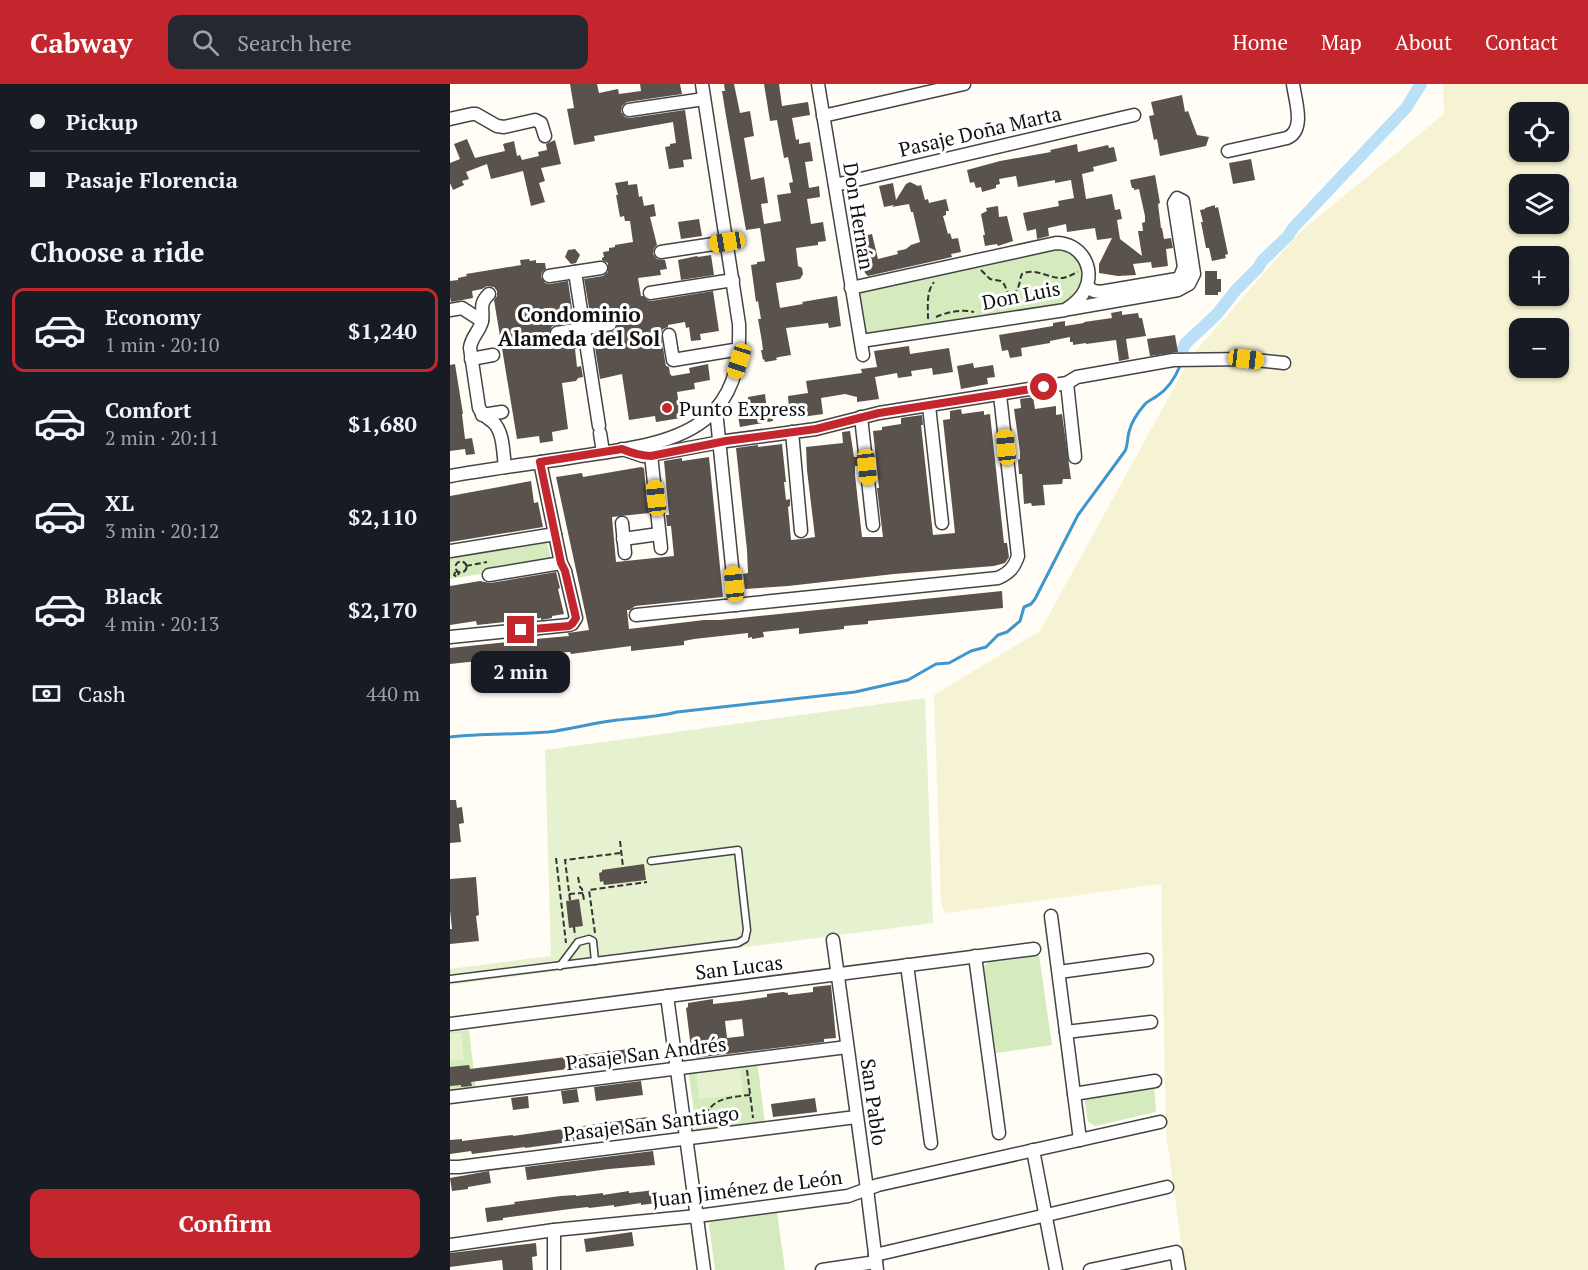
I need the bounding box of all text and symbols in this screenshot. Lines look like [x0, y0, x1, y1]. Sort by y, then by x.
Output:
search box [168, 15, 588, 69]
text: Cabway [30, 24, 132, 61]
icon: search [189, 26, 222, 59]
text: Search here [237, 28, 352, 57]
text: Home [1232, 28, 1288, 56]
text: Map [1321, 28, 1362, 56]
text: About [1395, 28, 1452, 56]
text: Contact [1485, 28, 1558, 56]
street label: Pasaje Doña Marta [896, 99, 1064, 163]
map controls [1509, 102, 1569, 378]
button: locate [1509, 102, 1569, 162]
text: Pickup [66, 107, 138, 136]
street label: Don Hernán [837, 160, 881, 272]
text: Pasaje Florencia [66, 165, 238, 194]
button: layers [1509, 174, 1569, 234]
car [708, 230, 746, 254]
text: Choose a ride [30, 234, 205, 270]
button: + [1509, 246, 1569, 306]
street label: Don Luis [980, 274, 1062, 316]
district label: Condominio Alameda del Sol [498, 300, 660, 352]
text: Economy [105, 302, 201, 331]
icon: car [33, 303, 87, 357]
text: $1,240 [348, 316, 417, 345]
button: − [1509, 318, 1569, 378]
text: 1 min · 20:10 [105, 331, 219, 358]
car [725, 341, 753, 381]
car [1227, 348, 1265, 370]
route start [1030, 373, 1057, 400]
text: Comfort [105, 395, 191, 424]
place label: Punto Express [679, 395, 806, 422]
icon: car [33, 396, 87, 450]
marker: Punto Express [660, 401, 674, 415]
text: $1,680 [348, 409, 417, 438]
text: 2 min · 20:11 [105, 424, 219, 451]
car [995, 428, 1017, 466]
car [856, 448, 878, 486]
car [645, 479, 667, 517]
text: XL [105, 488, 134, 517]
icon: car [33, 489, 87, 543]
text: $2,110 [348, 502, 417, 531]
text: 3 min · 20:12 [105, 517, 219, 544]
car [723, 565, 745, 603]
text: Black [105, 581, 162, 610]
icon: car [33, 582, 87, 636]
text: $2,170 [348, 595, 417, 624]
text: 4 min · 20:13 [105, 610, 219, 637]
route end [507, 616, 534, 643]
callout: 2 min [472, 651, 571, 693]
text: 2 min [493, 658, 548, 685]
icon: cash [30, 677, 63, 710]
text: Cash [78, 679, 126, 708]
text: 440 m [366, 680, 420, 707]
street label: San Lucas [694, 948, 784, 986]
street label: Pasaje San Andrés [564, 1030, 728, 1076]
street label: San Pablo [855, 1057, 893, 1147]
street label: Pasaje San Santiago [562, 1099, 740, 1147]
street label: Juan Jiménez de León [650, 1163, 844, 1213]
button: Confirm [30, 1189, 420, 1258]

